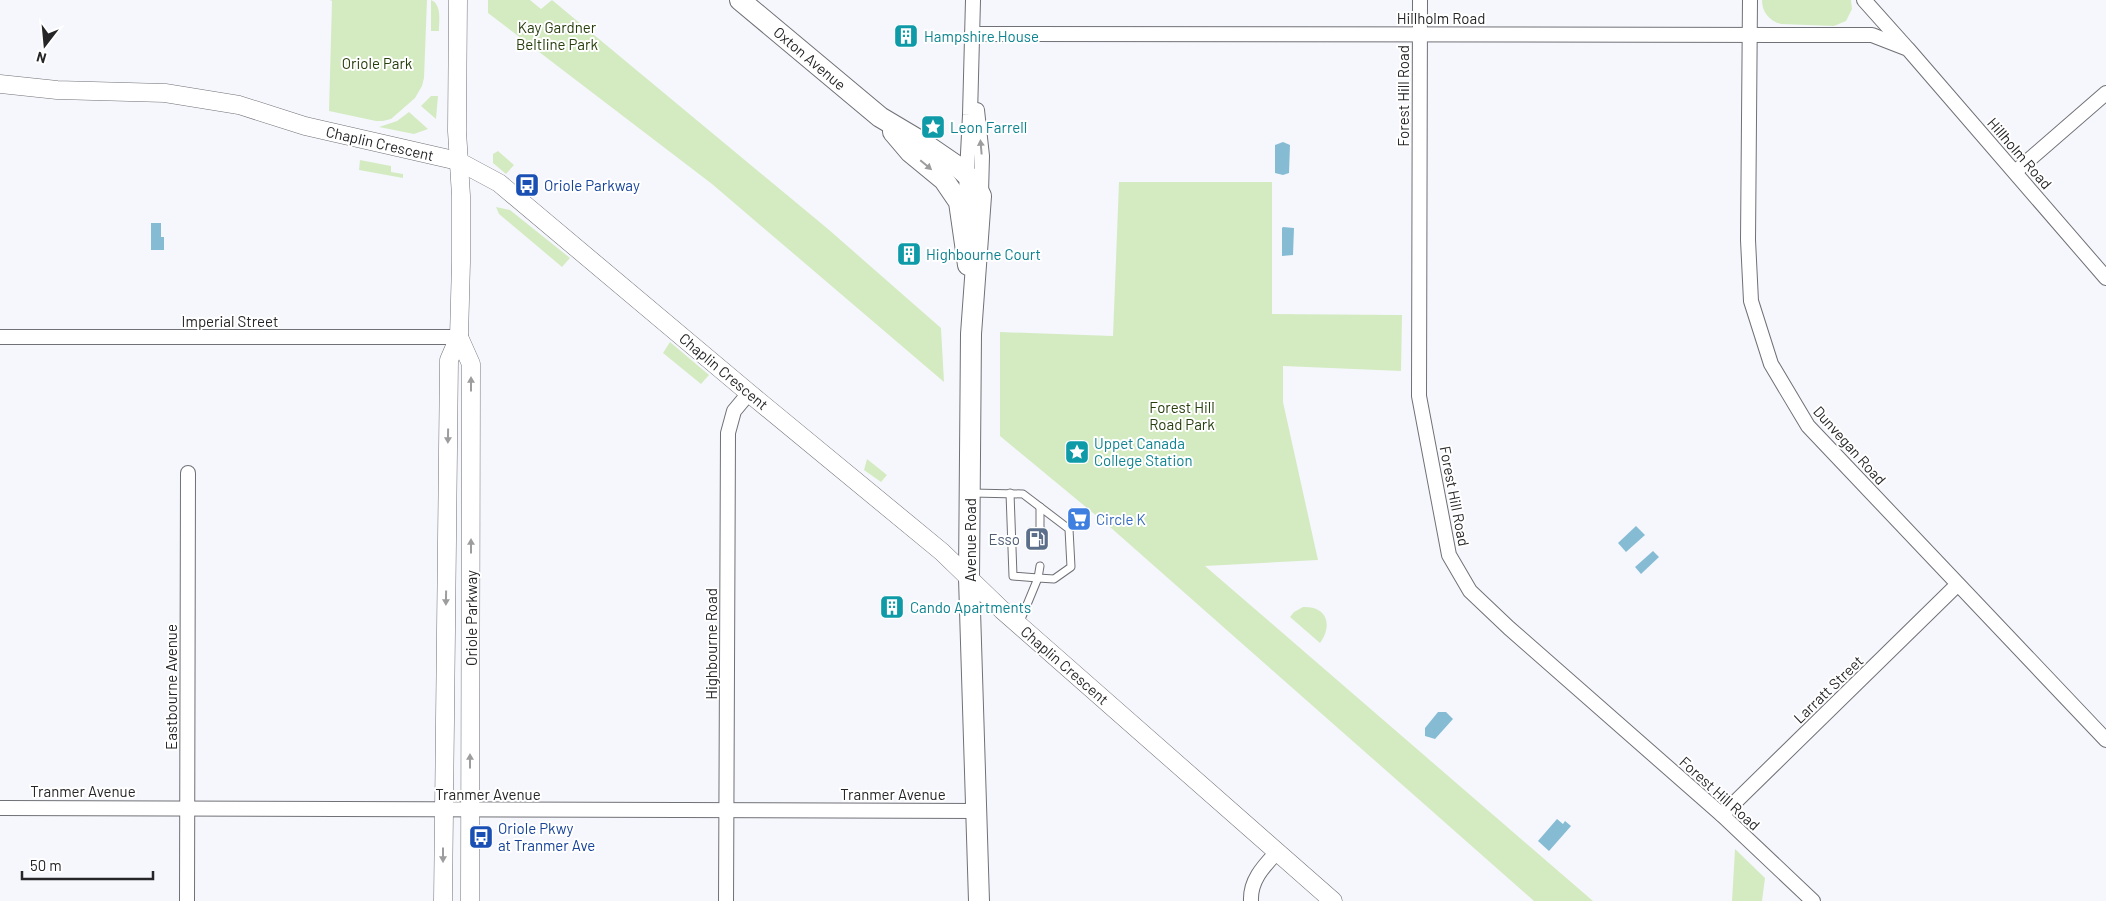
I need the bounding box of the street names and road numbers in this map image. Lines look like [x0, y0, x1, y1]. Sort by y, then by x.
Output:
street label: Hillholm Road [1397, 9, 1485, 27]
street label: Oxton Avenue [770, 23, 850, 93]
street label: Forest Hill Road [1394, 45, 1412, 147]
street label: Hillholm Road [1984, 114, 2056, 192]
street label: Chaplin Crescent [324, 122, 436, 164]
street label: Imperial Street [182, 312, 278, 330]
street label: Chaplin Crescent [676, 329, 772, 413]
street label: Dunvegan Road [1810, 402, 1890, 488]
street label: Forest Hill Road [1436, 444, 1474, 548]
street label: Avenue Road [961, 498, 979, 582]
street label: Oriole Parkway [462, 570, 480, 666]
street label: Highbourne Road [702, 588, 720, 700]
street label: Chaplin Crescent [1017, 622, 1113, 708]
street label: Eastbourne Avenue [162, 624, 180, 750]
street label: Larratt Street [1790, 651, 1866, 727]
street label: Forest Hill Road [1676, 752, 1764, 834]
street label: Tranmer Avenue [30, 782, 136, 800]
street label: Tranmer Avenue [435, 785, 541, 803]
street label: Tranmer Avenue [840, 785, 946, 803]

